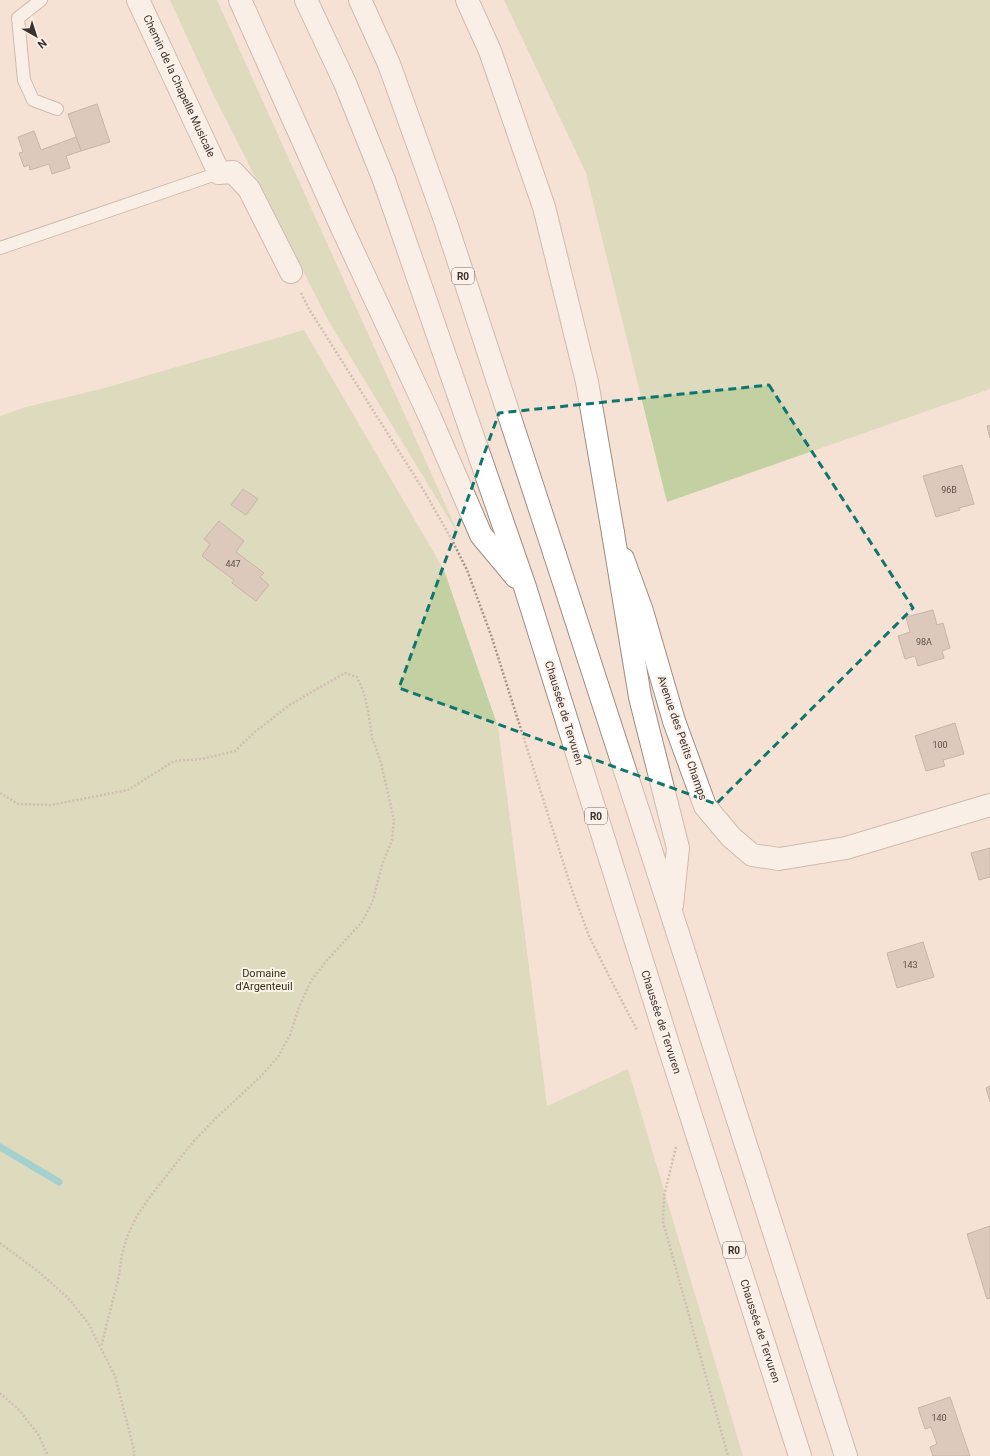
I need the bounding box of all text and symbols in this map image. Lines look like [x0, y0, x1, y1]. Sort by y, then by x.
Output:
street label: Chemin de la Chapelle Musicale [140, 13, 218, 159]
north arrow [16, 16, 56, 56]
text: N [35, 36, 49, 51]
road number: R0 [452, 268, 474, 284]
house number: 96B [941, 485, 957, 495]
house number: 447 [225, 559, 241, 569]
house number: 98A [916, 637, 932, 647]
street label: Chaussée de Tervuren [542, 659, 586, 767]
street label: Avenue des Petits Champs [655, 674, 710, 802]
house number: 100 [932, 740, 948, 750]
road number: R0 [585, 808, 607, 824]
house number: 143 [902, 960, 918, 970]
park label: Domaine d'Argenteuil [235, 967, 293, 993]
street label: Chaussée de Tervuren [638, 969, 684, 1075]
road number: R0 [723, 1242, 745, 1258]
street label: Chaussée de Tervuren [737, 1278, 783, 1384]
house number: 140 [931, 1413, 947, 1423]

